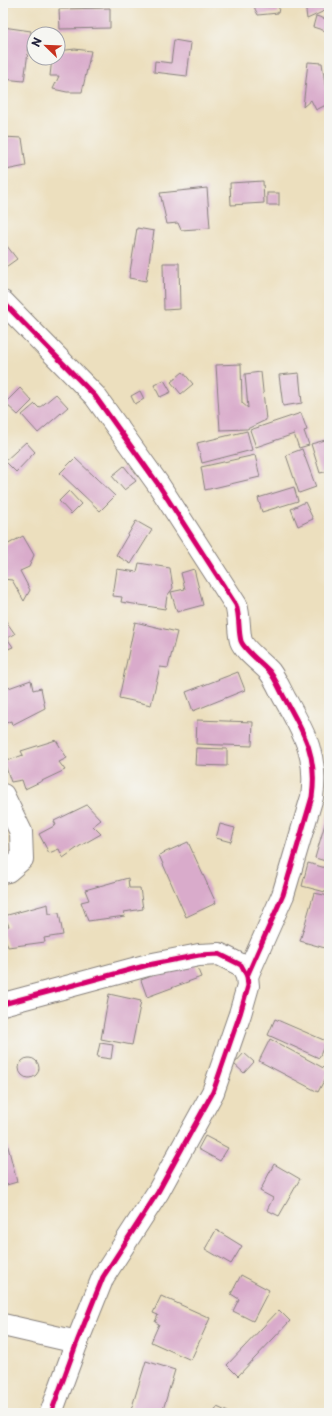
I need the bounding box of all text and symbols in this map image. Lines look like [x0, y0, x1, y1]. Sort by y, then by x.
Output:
north arrow [26, 26, 66, 66]
text: N [27, 34, 46, 49]

